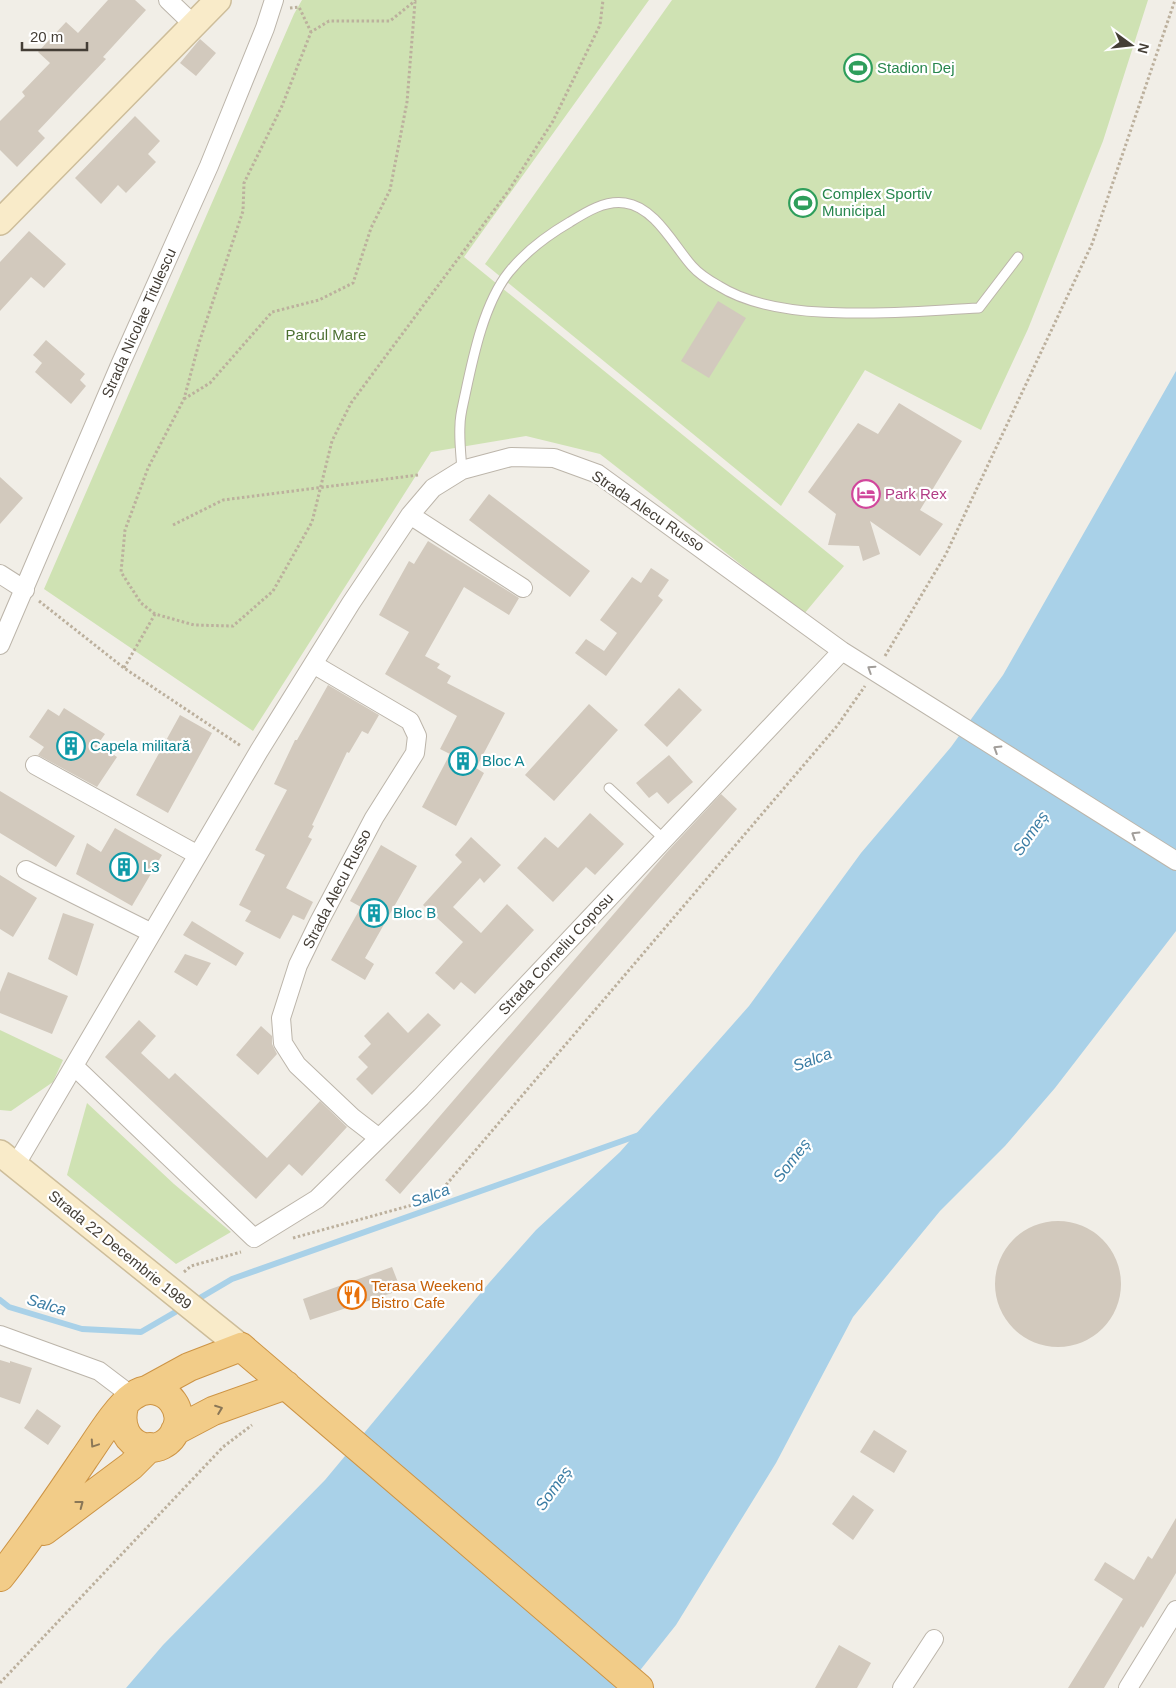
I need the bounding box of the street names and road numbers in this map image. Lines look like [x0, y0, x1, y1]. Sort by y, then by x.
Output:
street label: Strada Nicolae Titulescu [98, 245, 179, 400]
street label: Strada Alecu Russo [589, 467, 708, 554]
street label: Strada Alecu Russo [299, 826, 374, 951]
street label: Strada Corneliu Coposu [495, 889, 616, 1018]
street label: Strada 22 Decembrie 1989 [45, 1187, 195, 1313]

